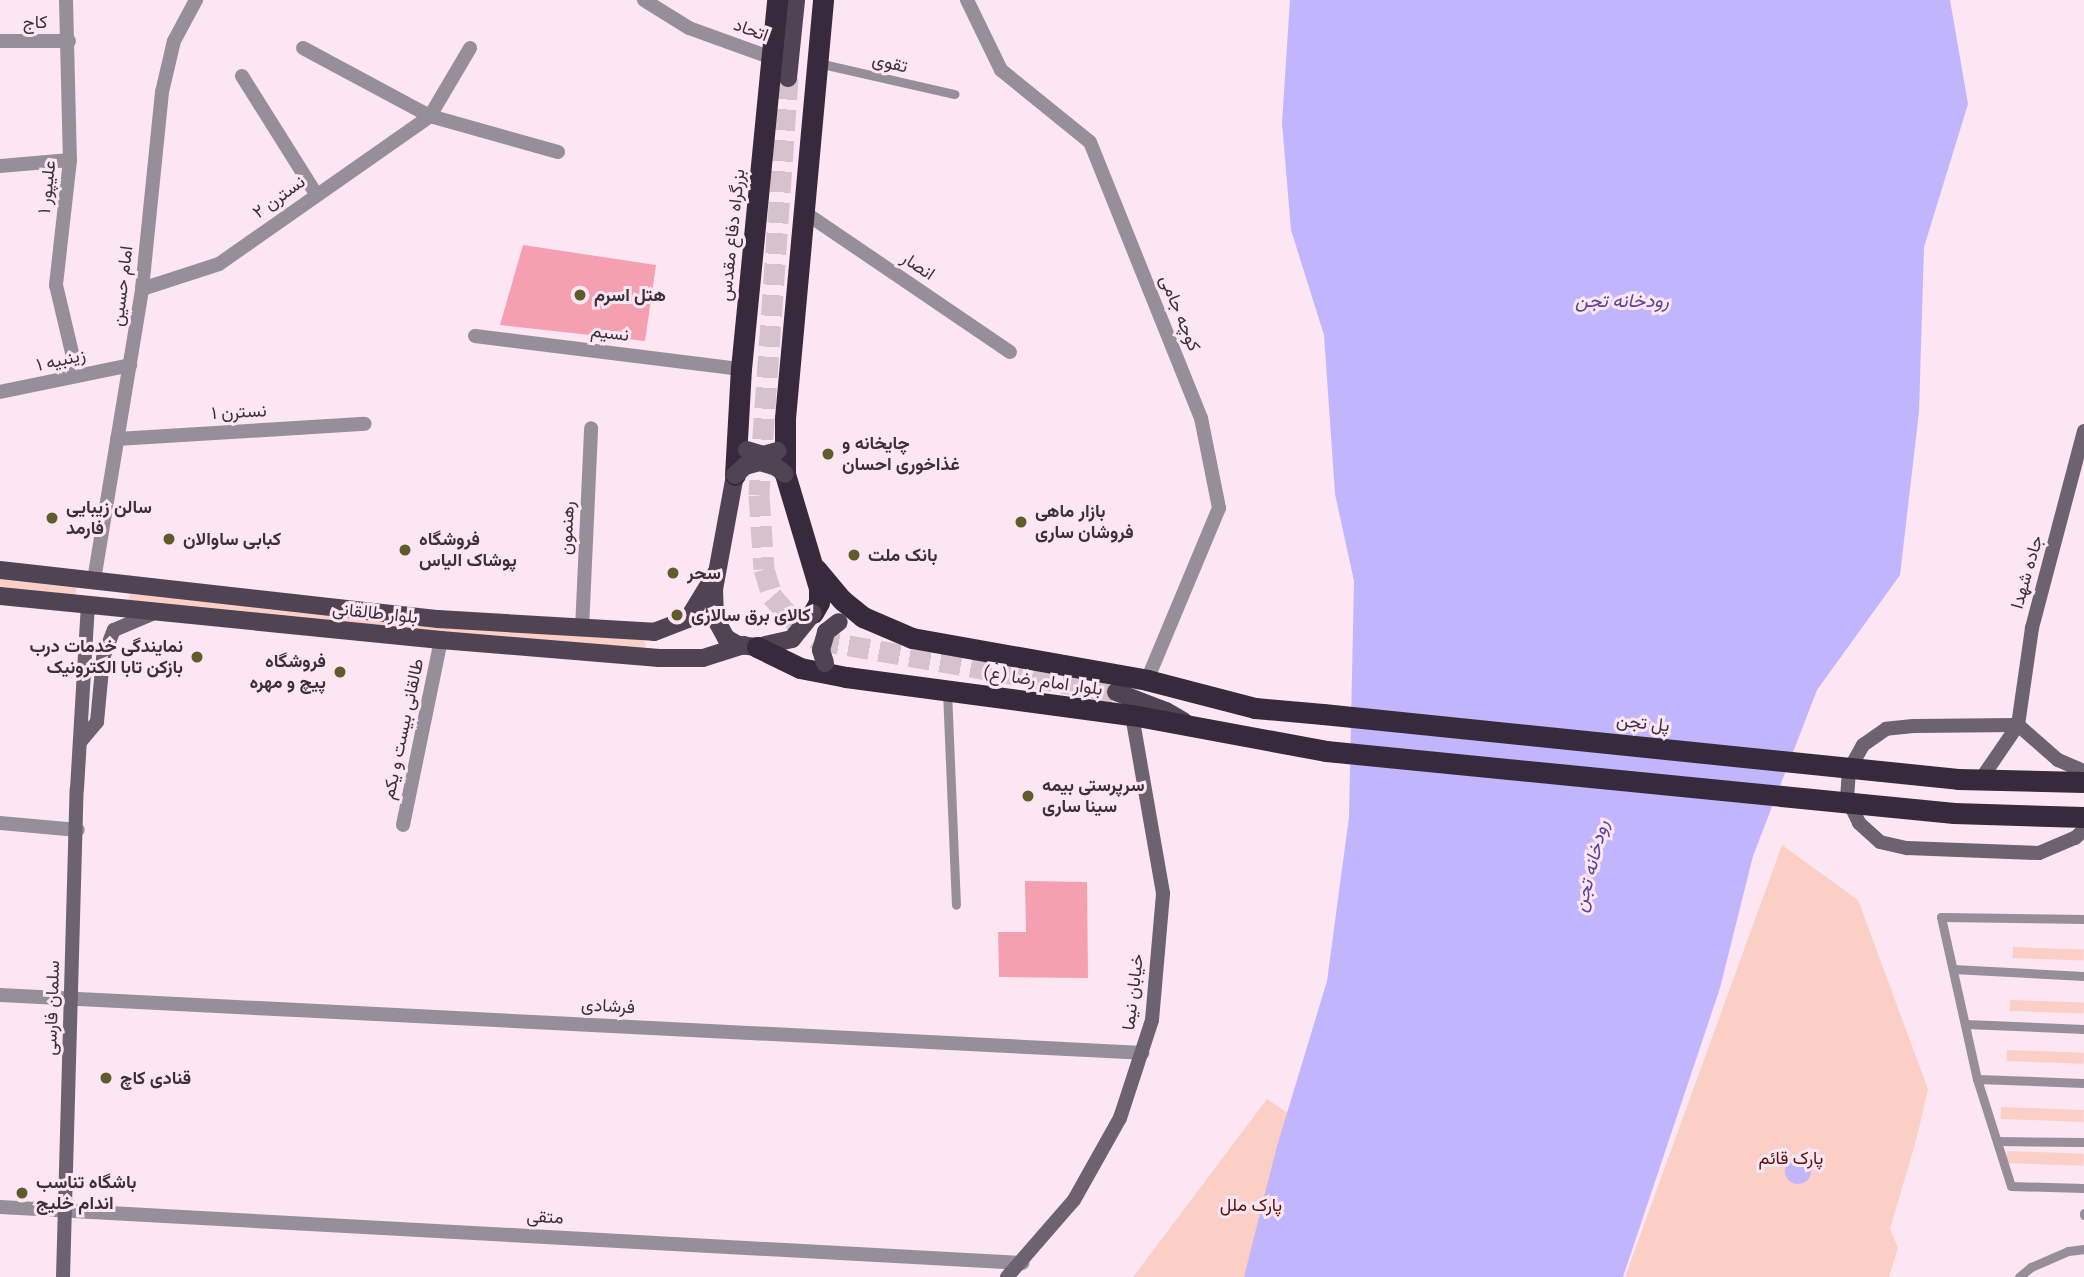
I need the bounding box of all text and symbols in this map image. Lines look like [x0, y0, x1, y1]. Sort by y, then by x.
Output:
street label: کاج [23, 11, 47, 33]
street label: اتحاد [731, 14, 771, 46]
street label: تقوی [870, 48, 910, 78]
street label: علیپور ۱ [33, 159, 61, 215]
street label: بزرگراه دفاع مقدس [714, 168, 750, 302]
street label: نسترن ۲ [249, 171, 309, 223]
street label: امام حسین [106, 244, 138, 328]
street label: انصار [897, 247, 939, 285]
street label: کوچه جامی [1155, 272, 1205, 354]
place label: هتل اسرم [594, 284, 666, 306]
marker: هتل اسرم [572, 287, 588, 303]
water label: رودخانه تجن [1575, 290, 1669, 312]
street label: نسیم [590, 320, 630, 346]
street label: زینبیه ۱ [34, 344, 88, 376]
street label: نسترن ۱ [211, 400, 267, 424]
place label: چایخانه و غذاخوری احسان [842, 433, 960, 476]
marker: چایخانه و غذاخوری احسان [820, 446, 836, 462]
place label: سالن زیبایی فارمد [66, 497, 152, 540]
street label: رهنمون [555, 501, 579, 555]
place label: بازار ماهی فروشان ساری [1035, 501, 1134, 544]
marker: سالن زیبایی فارمد [44, 510, 60, 526]
marker: بازار ماهی فروشان ساری [1013, 514, 1029, 530]
place label: کبابی ساوالان [183, 528, 281, 550]
place label: فروشگاه پوشاک الیاس [419, 529, 517, 572]
marker: کبابی ساوالان [161, 531, 177, 547]
street label: جاده شهدا [2006, 533, 2048, 611]
marker: فروشگاه پوشاک الیاس [397, 542, 413, 558]
place label: بانک ملت [868, 544, 938, 566]
marker: بانک ملت [846, 547, 862, 563]
place label: سحر [687, 562, 721, 584]
marker: سحر [665, 565, 681, 581]
street label: بلوار طالقانی [331, 598, 419, 628]
place label: کالای برق سالاری [691, 604, 811, 626]
marker: کالای برق سالاری [669, 607, 685, 623]
place label: نمایندگی خدمات درب بازکن تابا الکترونیک [29, 636, 183, 678]
marker: نمایندگی خدمات درب بازکن تابا الکترونیک [189, 649, 205, 665]
place label: فروشگاه پیچ و مهره [249, 651, 326, 694]
street label: طالقانی بیست و یکم [378, 657, 428, 801]
street label: بلوار امام رضا (ع) [982, 662, 1104, 700]
marker: فروشگاه پیچ و مهره [332, 664, 348, 680]
street label: پل تجن [1615, 709, 1671, 737]
place label: سرپرستی بیمه سینا ساری [1042, 775, 1145, 818]
marker: سرپرستی بیمه سینا ساری [1020, 788, 1036, 804]
water label: رودخانه تجن [1569, 818, 1613, 914]
street label: خیابان نیما [1118, 953, 1148, 1031]
street label: سلمان فارسی [40, 960, 64, 1056]
street label: فرشادی [580, 994, 636, 1018]
place label: قنادی کاچ [120, 1067, 191, 1089]
marker: قنادی کاچ [98, 1070, 114, 1086]
park label: پارک قائم [1759, 1147, 1823, 1169]
place label: باشگاه تناسب اندام خلیج [36, 1172, 136, 1214]
marker: باشگاه تناسب اندام خلیج [14, 1185, 30, 1201]
park label: پارک ملل [1220, 1194, 1282, 1216]
street label: متقی [526, 1205, 564, 1229]

